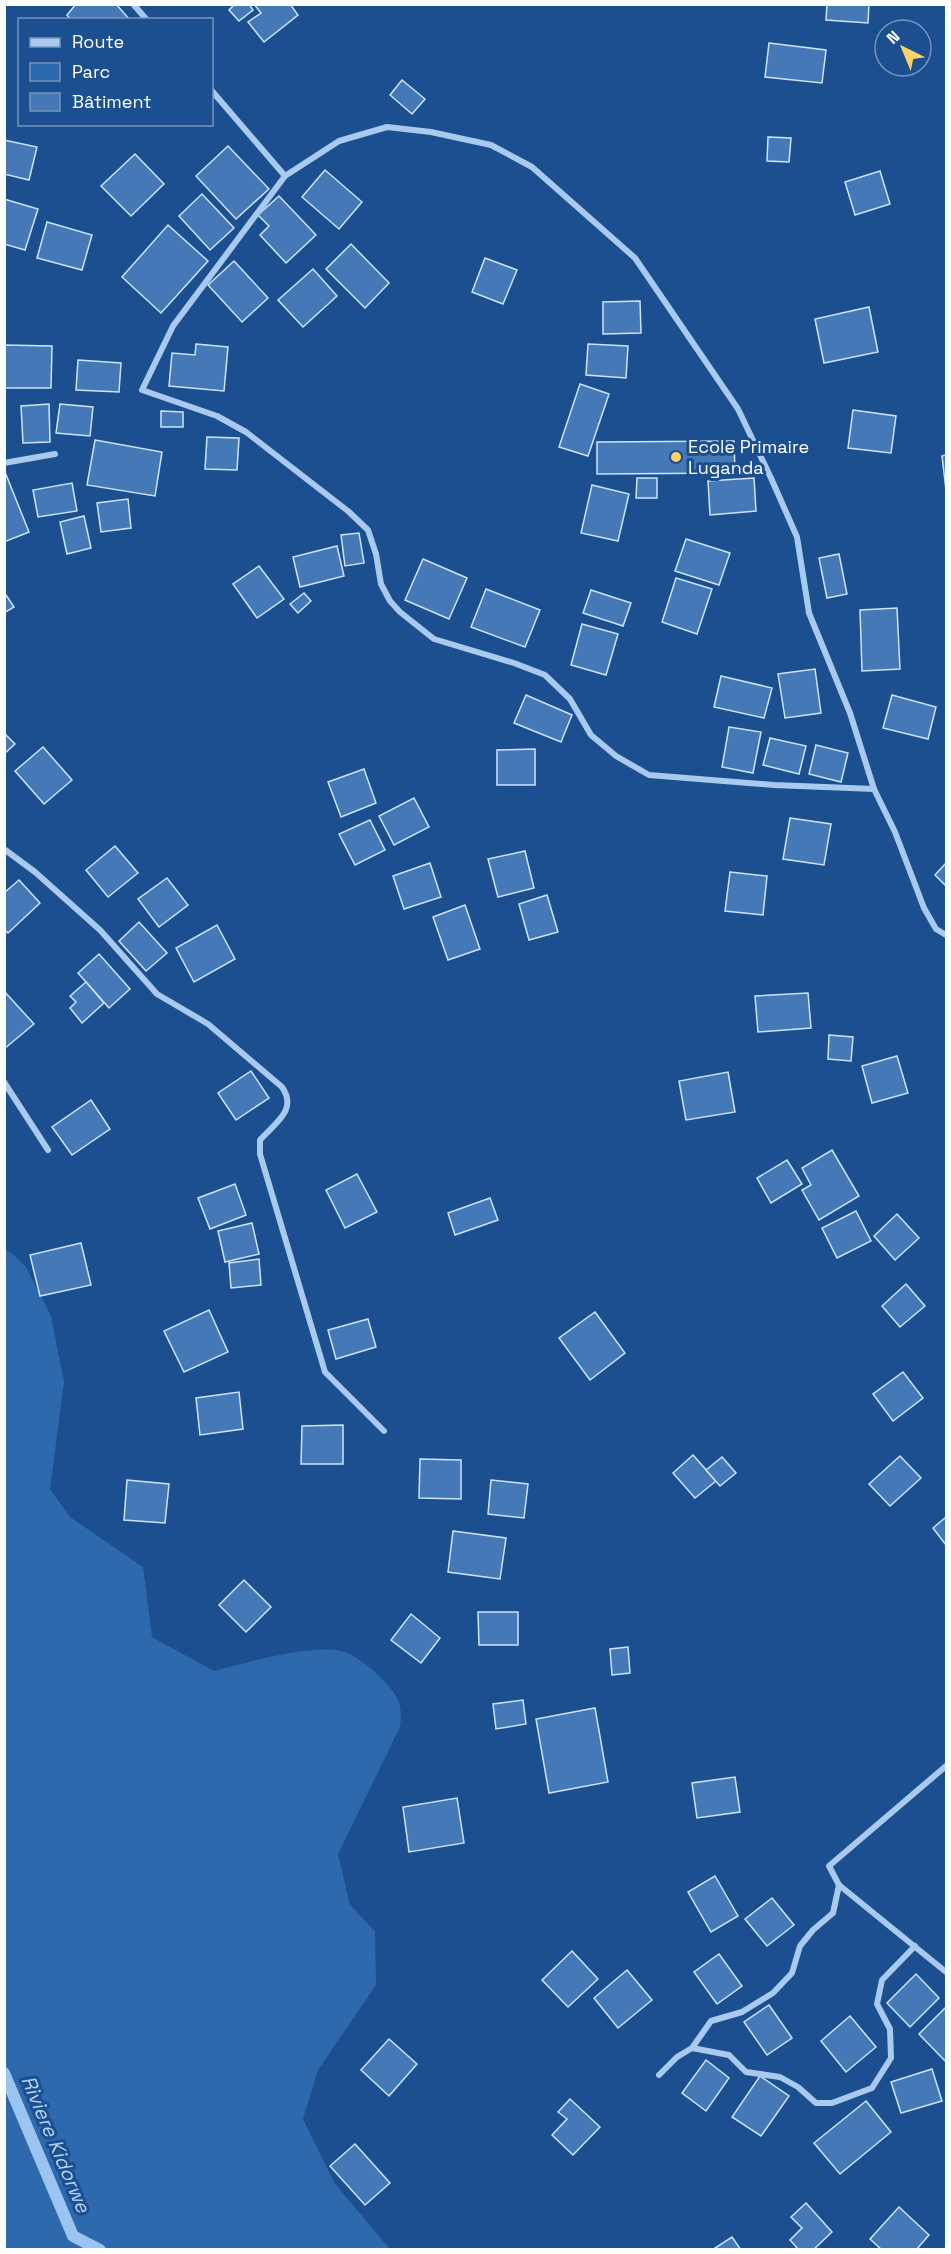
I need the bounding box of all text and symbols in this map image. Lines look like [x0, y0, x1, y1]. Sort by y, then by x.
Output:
legend [18, 18, 213, 126]
north arrow [873, 18, 933, 78]
text: N [882, 26, 904, 49]
text: Route [72, 30, 124, 53]
text: Parc [72, 60, 110, 83]
text: Bâtiment [72, 90, 152, 113]
place label: Ecole Primaire Luganda [688, 435, 809, 479]
marker: Ecole Primaire Luganda [669, 450, 683, 464]
water label: Riviere Kidorwe [15, 2071, 97, 2218]

